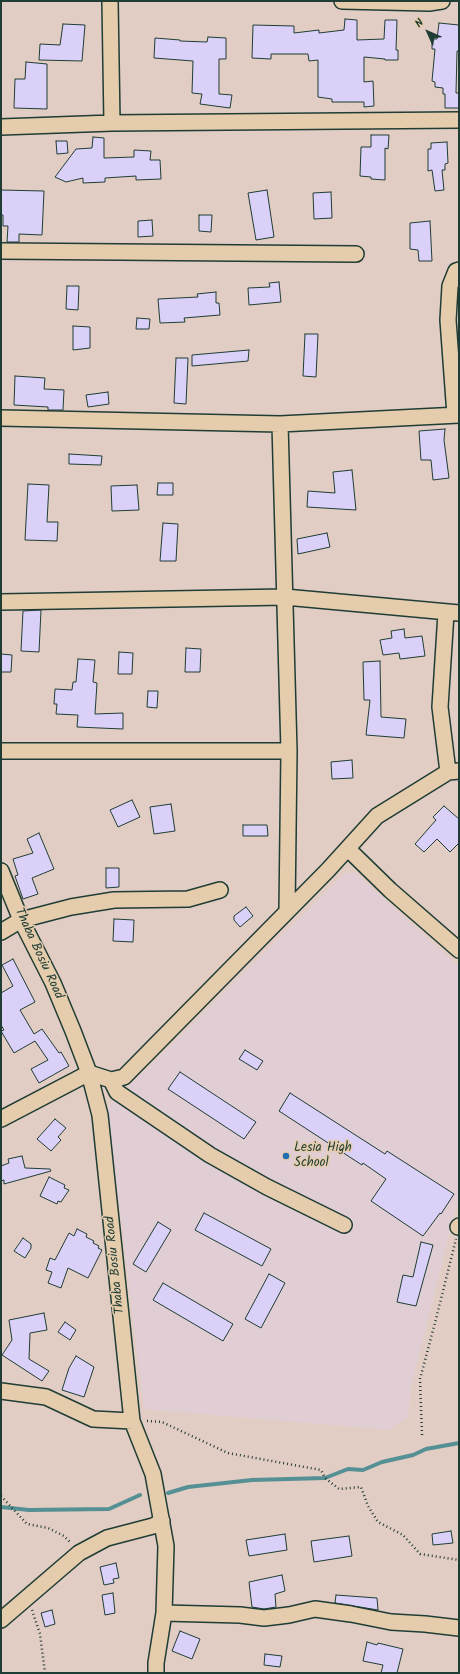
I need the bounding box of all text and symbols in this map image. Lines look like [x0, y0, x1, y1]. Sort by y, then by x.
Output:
north arrow [408, 12, 448, 52]
text: N [411, 15, 428, 32]
street label: Thaba Bosiu Road [10, 906, 66, 1002]
place label: Lesia High School [294, 1141, 352, 1172]
marker: Lesia High School [281, 1151, 291, 1161]
street label: Thaba Bosiu Road [103, 1215, 129, 1315]

